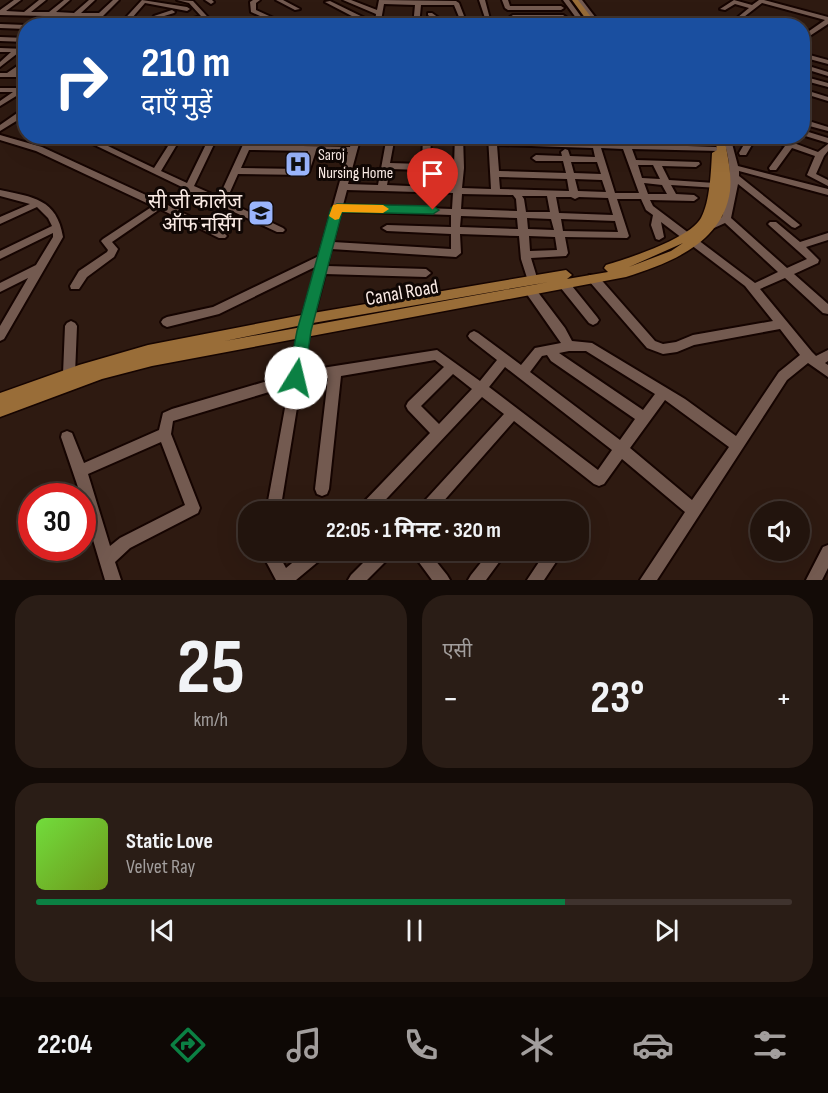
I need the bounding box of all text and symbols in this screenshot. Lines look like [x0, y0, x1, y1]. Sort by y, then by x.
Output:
text: 210 m [141, 38, 230, 89]
icon: right [42, 42, 120, 120]
text: दाएँ मुड़ें [141, 89, 212, 121]
place label: Saroj Nursing Home [318, 146, 393, 183]
pin [407, 148, 458, 210]
hospital icon: Saroj Nursing Home [283, 149, 313, 179]
icon: arrive [416, 157, 449, 190]
place label: सी जी कालेज ऑफ नर्सिंग [148, 189, 243, 237]
school or university icon: सी जी कालेज ऑफ नर्सिंग [246, 198, 276, 228]
street label: Canal Road [364, 275, 440, 311]
position arrow [264, 346, 328, 410]
speed limit sign: 30 [18, 483, 96, 561]
map controls [750, 501, 810, 561]
button: sound [750, 501, 810, 561]
text: 22:05 · 1 मिनट · 320 m [326, 517, 501, 544]
text: 25 [177, 622, 245, 715]
text: एसी [443, 639, 472, 663]
text: 23° [590, 671, 644, 726]
text: − [443, 679, 459, 719]
text: + [776, 679, 792, 719]
text: km/h [193, 708, 228, 732]
text: Static Love [126, 828, 213, 855]
text: Velvet Ray [126, 855, 195, 879]
icon: previous [146, 914, 179, 947]
icon: pause [398, 914, 431, 947]
icon: next [650, 914, 683, 947]
icon: directions [167, 1024, 209, 1066]
icon: music [283, 1024, 325, 1066]
icon: phone [400, 1024, 442, 1066]
icon: climate [516, 1024, 558, 1066]
icon: car [632, 1024, 674, 1066]
icon: filters [749, 1024, 791, 1066]
text: 22:04 [37, 1029, 92, 1061]

